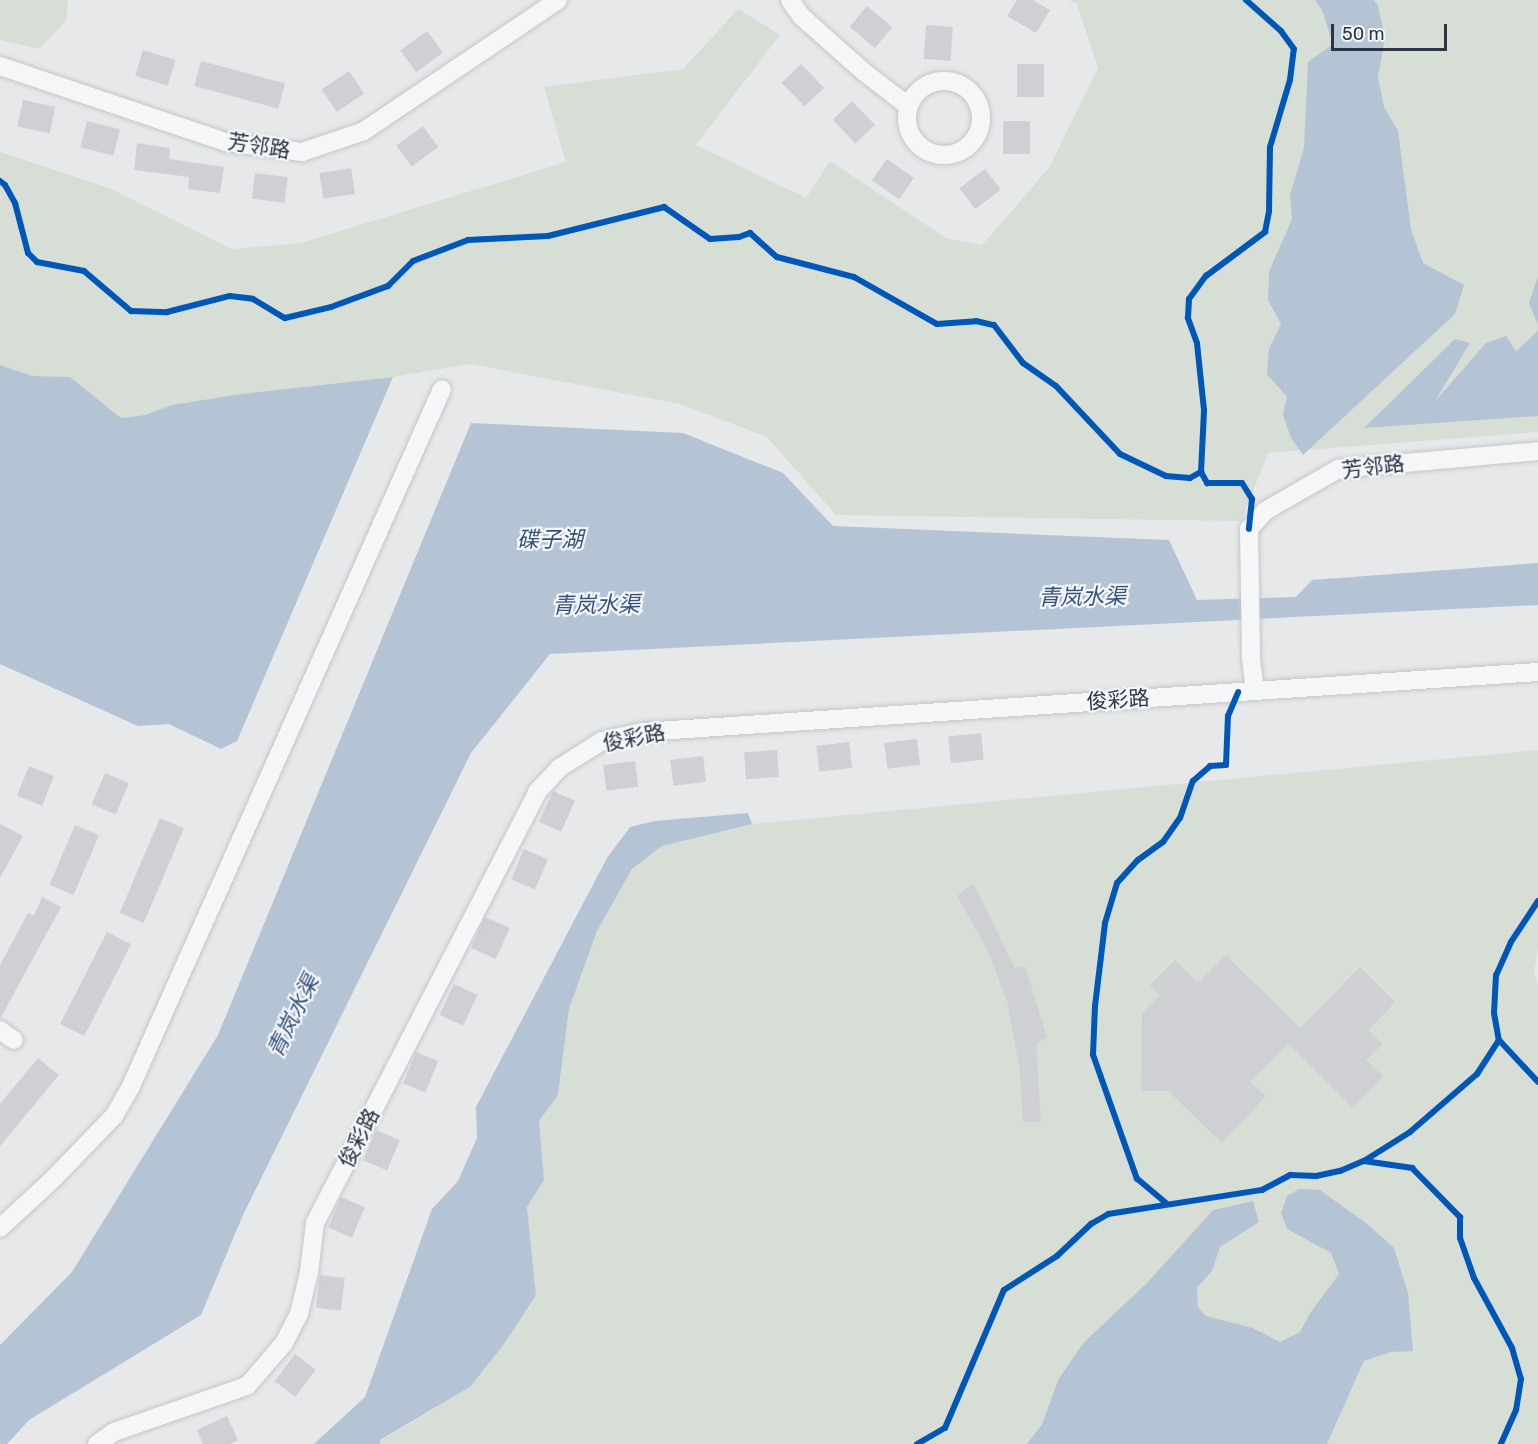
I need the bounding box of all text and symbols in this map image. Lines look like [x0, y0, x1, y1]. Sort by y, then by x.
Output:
scale bar [1334, 12, 1450, 50]
text: 50 m [1342, 23, 1385, 45]
street label: 芳邻路 [226, 129, 292, 163]
street label: 芳邻路 [1340, 451, 1406, 483]
water label: 碟子湖 [517, 527, 583, 553]
water label: 青岚水渠 [1038, 583, 1126, 611]
water label: 青岚水渠 [552, 591, 640, 619]
street label: 俊彩路 [1086, 685, 1150, 715]
street label: 俊彩路 [601, 720, 667, 756]
water label: 青岚水渠 [262, 971, 324, 1061]
street label: 俊彩路 [333, 1104, 385, 1172]

